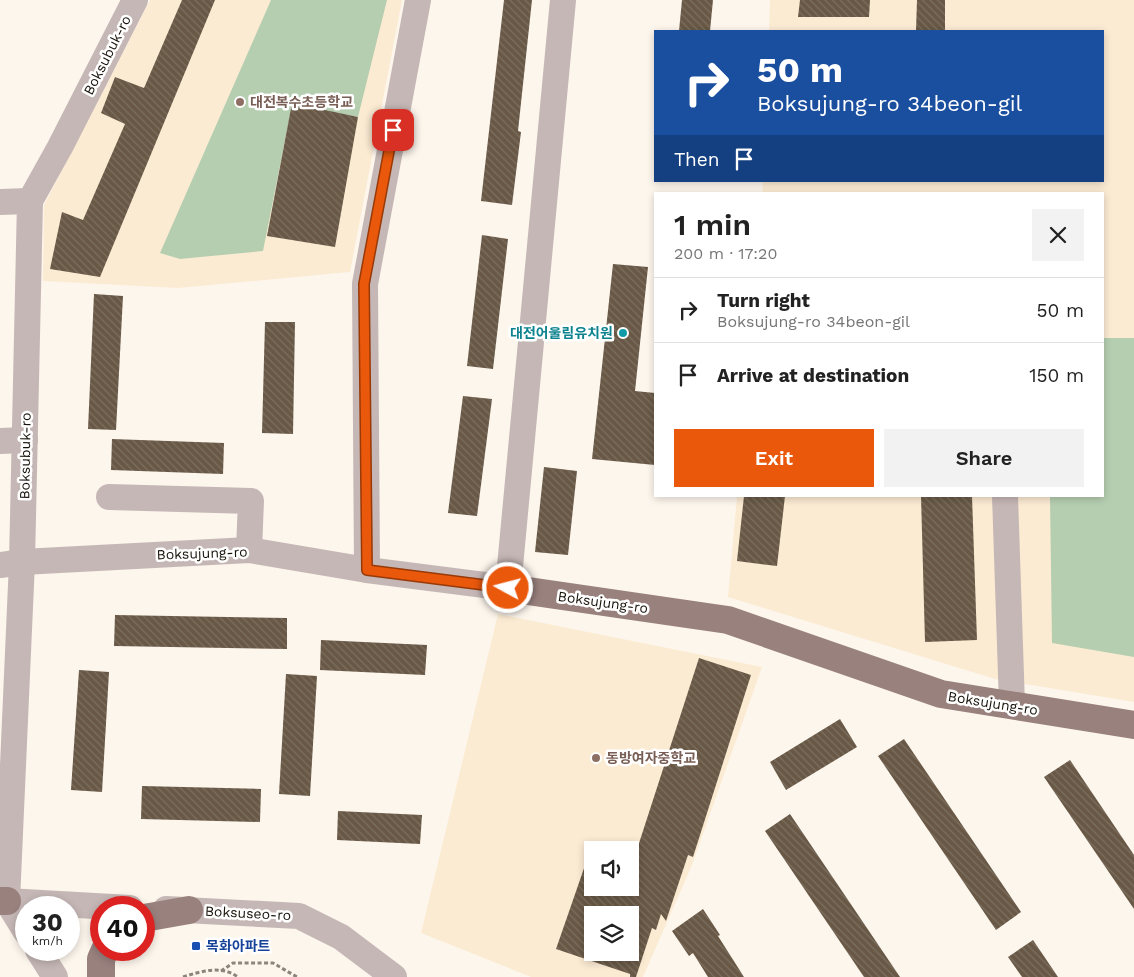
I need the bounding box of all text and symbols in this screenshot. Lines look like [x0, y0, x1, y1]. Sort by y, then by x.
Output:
street label: Boksubuk-ro [80, 13, 134, 97]
text: 50 m [757, 49, 843, 91]
icon: right [674, 50, 739, 115]
text: Boksujung-ro 34beon-gil [757, 91, 1022, 116]
place label: 대전복수초등학교 [250, 94, 353, 110]
marker: 대전복수초등학교 [234, 96, 246, 108]
pin [372, 109, 414, 151]
icon: arrive [379, 116, 407, 144]
icon: arrive [730, 145, 758, 173]
text: Then [674, 148, 720, 171]
text: 1 min [674, 207, 751, 242]
button: close [1032, 209, 1084, 261]
text: 200 m · 17:20 [674, 244, 777, 263]
text: Turn right [717, 289, 810, 312]
icon: right [674, 296, 702, 324]
text: 50 m [1037, 299, 1084, 322]
text: Boksujung-ro 34beon-gil [717, 312, 910, 331]
place label: 대전어울림유치원 [510, 325, 613, 341]
marker: 대전어울림유치원 [617, 327, 629, 339]
icon: arrive [674, 361, 702, 389]
text: Arrive at destination [717, 364, 909, 387]
text: 150 m [1029, 364, 1084, 387]
street label: Boksubuk-ro [16, 412, 34, 500]
button: Exit [674, 429, 874, 487]
button: Share [884, 429, 1084, 487]
street label: Boksujung-ro [156, 543, 248, 563]
position arrow [481, 561, 533, 613]
street label: Boksujung-ro [557, 588, 649, 616]
street label: Boksujung-ro [947, 688, 1039, 718]
place label: 동방여자중학교 [606, 750, 696, 766]
marker: 동방여자중학교 [590, 752, 602, 764]
map controls [584, 841, 639, 961]
button: sound [584, 841, 639, 896]
speed limit sign: 40 [90, 896, 155, 961]
street label: Boksuseo-ro [205, 903, 291, 923]
button: layers [584, 906, 639, 961]
text: 30 [32, 908, 63, 937]
text: km/h [32, 934, 63, 948]
place label: 목화아파트 [206, 938, 271, 954]
marker: 목화아파트 [190, 940, 202, 952]

